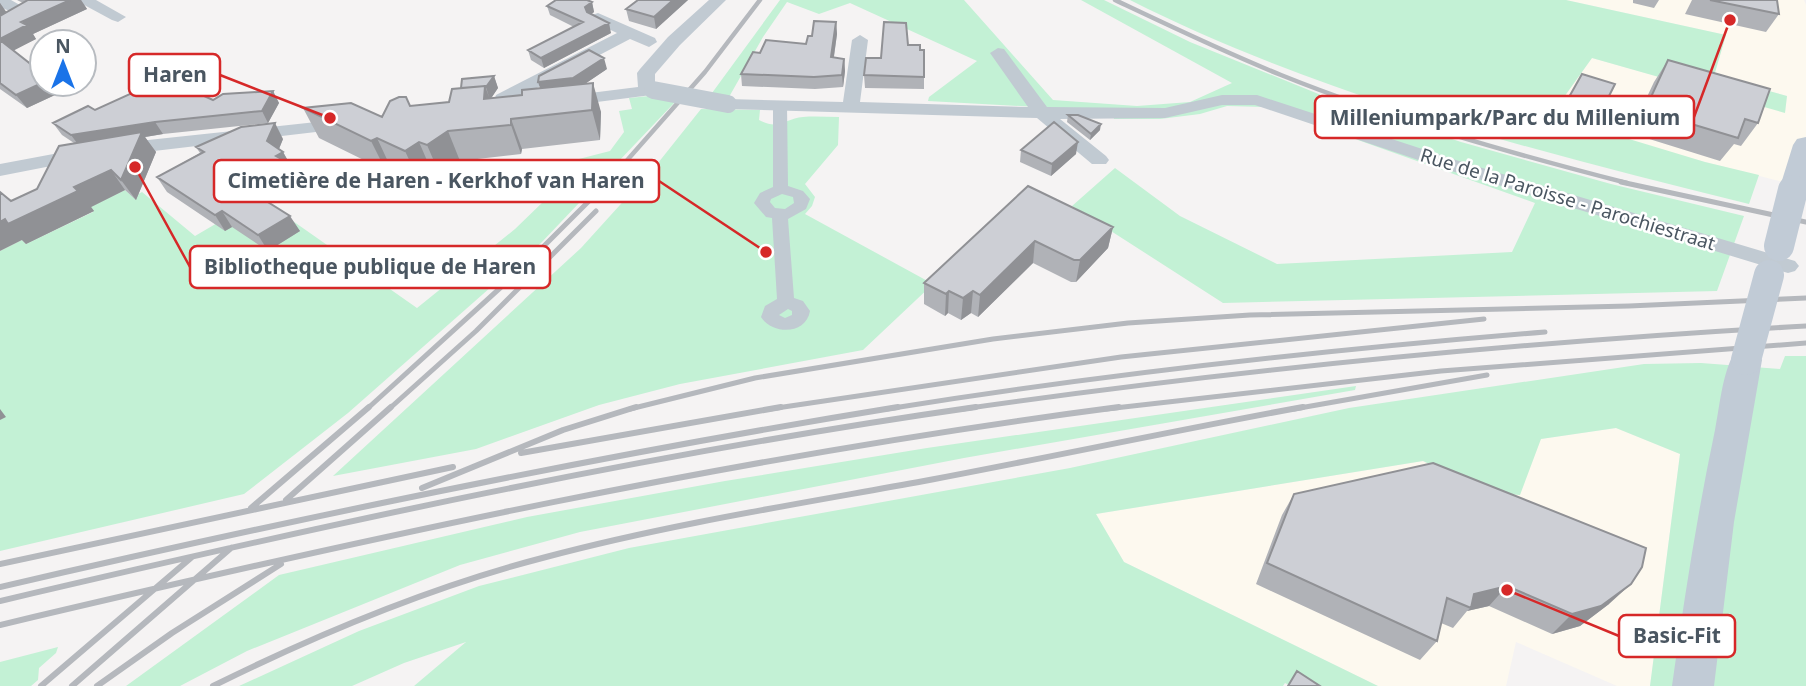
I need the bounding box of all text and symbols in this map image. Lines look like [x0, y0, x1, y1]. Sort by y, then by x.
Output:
north arrow [28, 28, 98, 98]
text: N [55, 33, 71, 59]
callout: Haren [129, 54, 220, 96]
text: Haren [143, 60, 207, 88]
callout: Milleniumpark/Parc du Millenium [1315, 96, 1694, 138]
text: Milleniumpark/Parc du Millenium [1330, 103, 1680, 131]
street label: Rue de la Paroisse - Parochiestraat [1417, 142, 1719, 256]
callout: Cimetière de Haren - Kerkhof van Haren [214, 160, 659, 202]
text: Cimetière de Haren - Kerkhof van Haren [227, 166, 645, 194]
callout: Bibliotheque publique de Haren [190, 246, 550, 288]
text: Bibliotheque publique de Haren [204, 252, 536, 280]
callout: Basic-Fit [1619, 615, 1735, 657]
text: Basic-Fit [1633, 621, 1721, 649]

